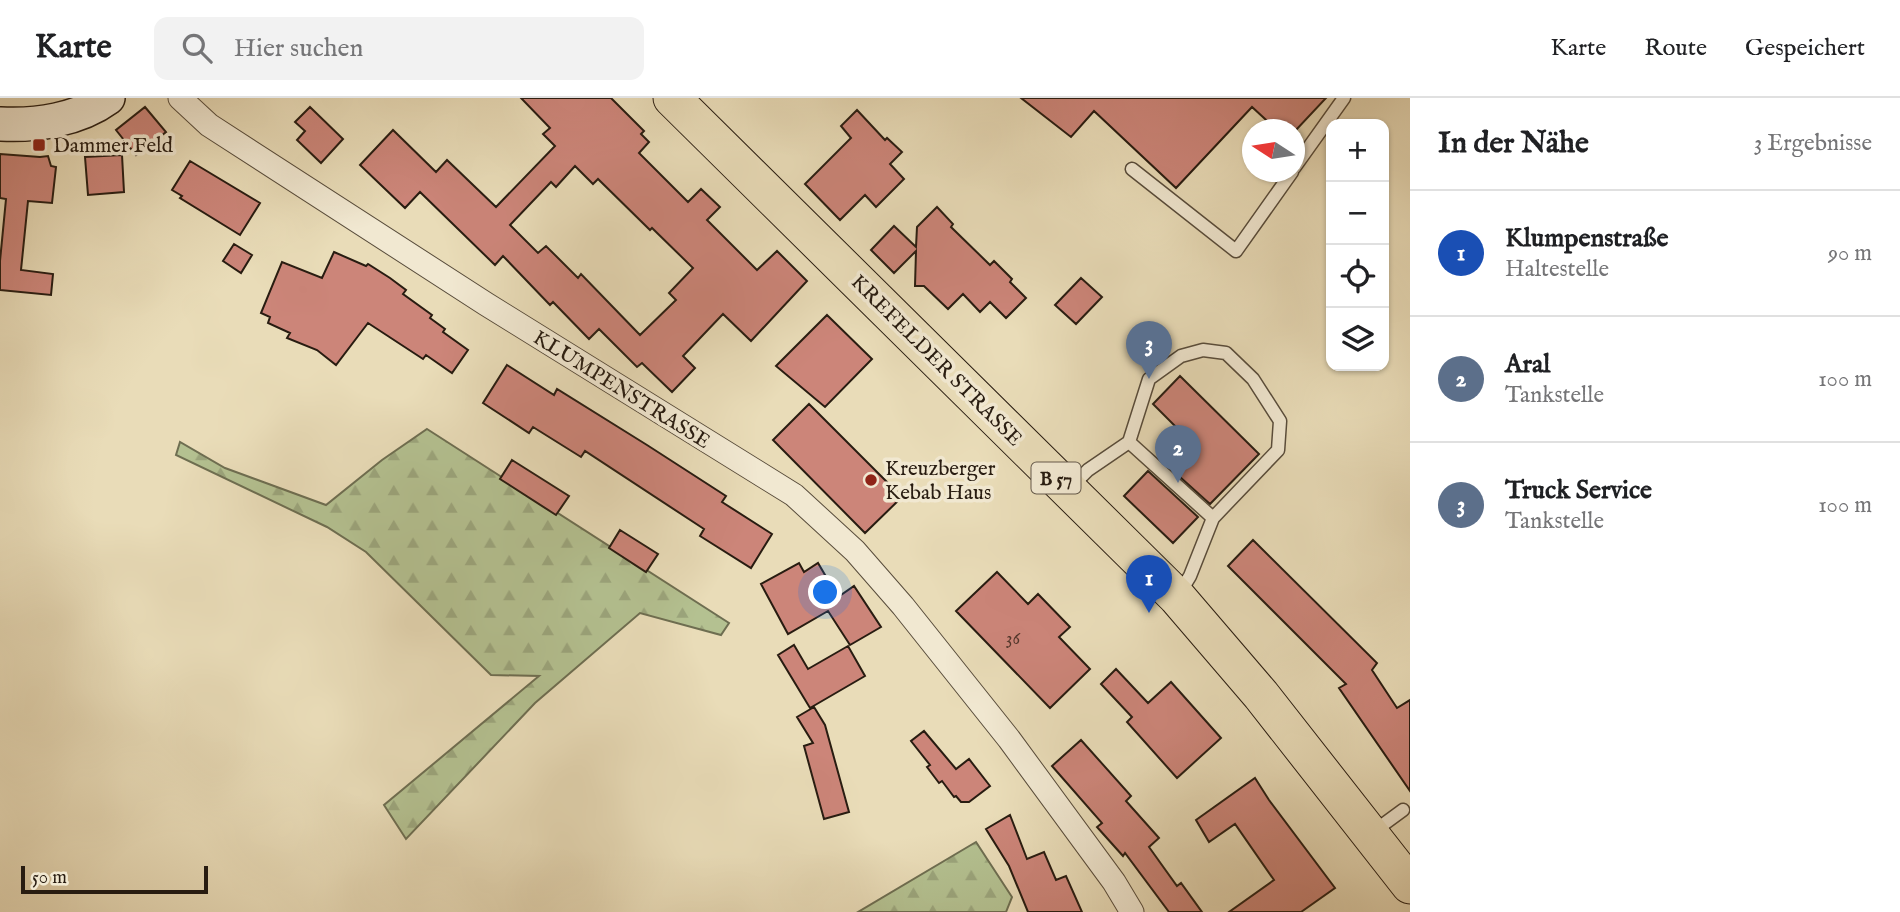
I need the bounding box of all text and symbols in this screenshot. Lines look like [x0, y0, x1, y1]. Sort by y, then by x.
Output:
search box [154, 17, 644, 80]
text: Karte [35, 27, 112, 69]
icon: search [178, 29, 216, 67]
text: Hier suchen [234, 32, 363, 65]
text: Karte [1551, 33, 1606, 64]
text: Route [1644, 33, 1707, 64]
text: Gespeichert [1745, 33, 1865, 64]
north arrow [1242, 119, 1305, 182]
map controls [1326, 119, 1389, 371]
button: + [1326, 119, 1389, 182]
text: In der Nähe [1438, 125, 1589, 163]
text: 3 Ergebnisse [1754, 129, 1872, 158]
place label: Dammer Feld [53, 133, 174, 160]
marker: Dammer Feld [31, 137, 47, 153]
button: − [1326, 182, 1389, 245]
text: Klumpenstraße [1505, 222, 1668, 255]
text: 1 [1457, 239, 1465, 268]
text: 90 m [1828, 239, 1872, 268]
button: locate [1326, 245, 1389, 308]
text: Haltestelle [1505, 255, 1609, 284]
street label: KREFELDER STRASSE [844, 269, 1028, 453]
button: layers [1326, 308, 1389, 371]
pin: 3 [1126, 321, 1172, 379]
street label: KLUMPENSTRASSE [528, 325, 715, 456]
text: Aral [1505, 348, 1550, 381]
text: 2 [1456, 365, 1466, 394]
text: 100 m [1818, 365, 1872, 394]
text: Tankstelle [1505, 381, 1604, 410]
pin: 2 [1155, 425, 1201, 483]
place label: Kreuzberger Kebab Haus [885, 456, 996, 507]
road number: B 57 [1032, 462, 1080, 494]
marker: Kreuzberger Kebab Haus [863, 472, 879, 488]
text: Truck Service [1505, 474, 1652, 507]
text: 3 [1457, 491, 1465, 520]
text: 100 m [1818, 491, 1872, 520]
text: Tankstelle [1505, 507, 1604, 536]
pin: 1 [1126, 555, 1172, 613]
your location [808, 575, 842, 609]
house number: 36 [1006, 628, 1021, 651]
scale bar [21, 863, 208, 895]
text: 50 m [32, 866, 67, 890]

